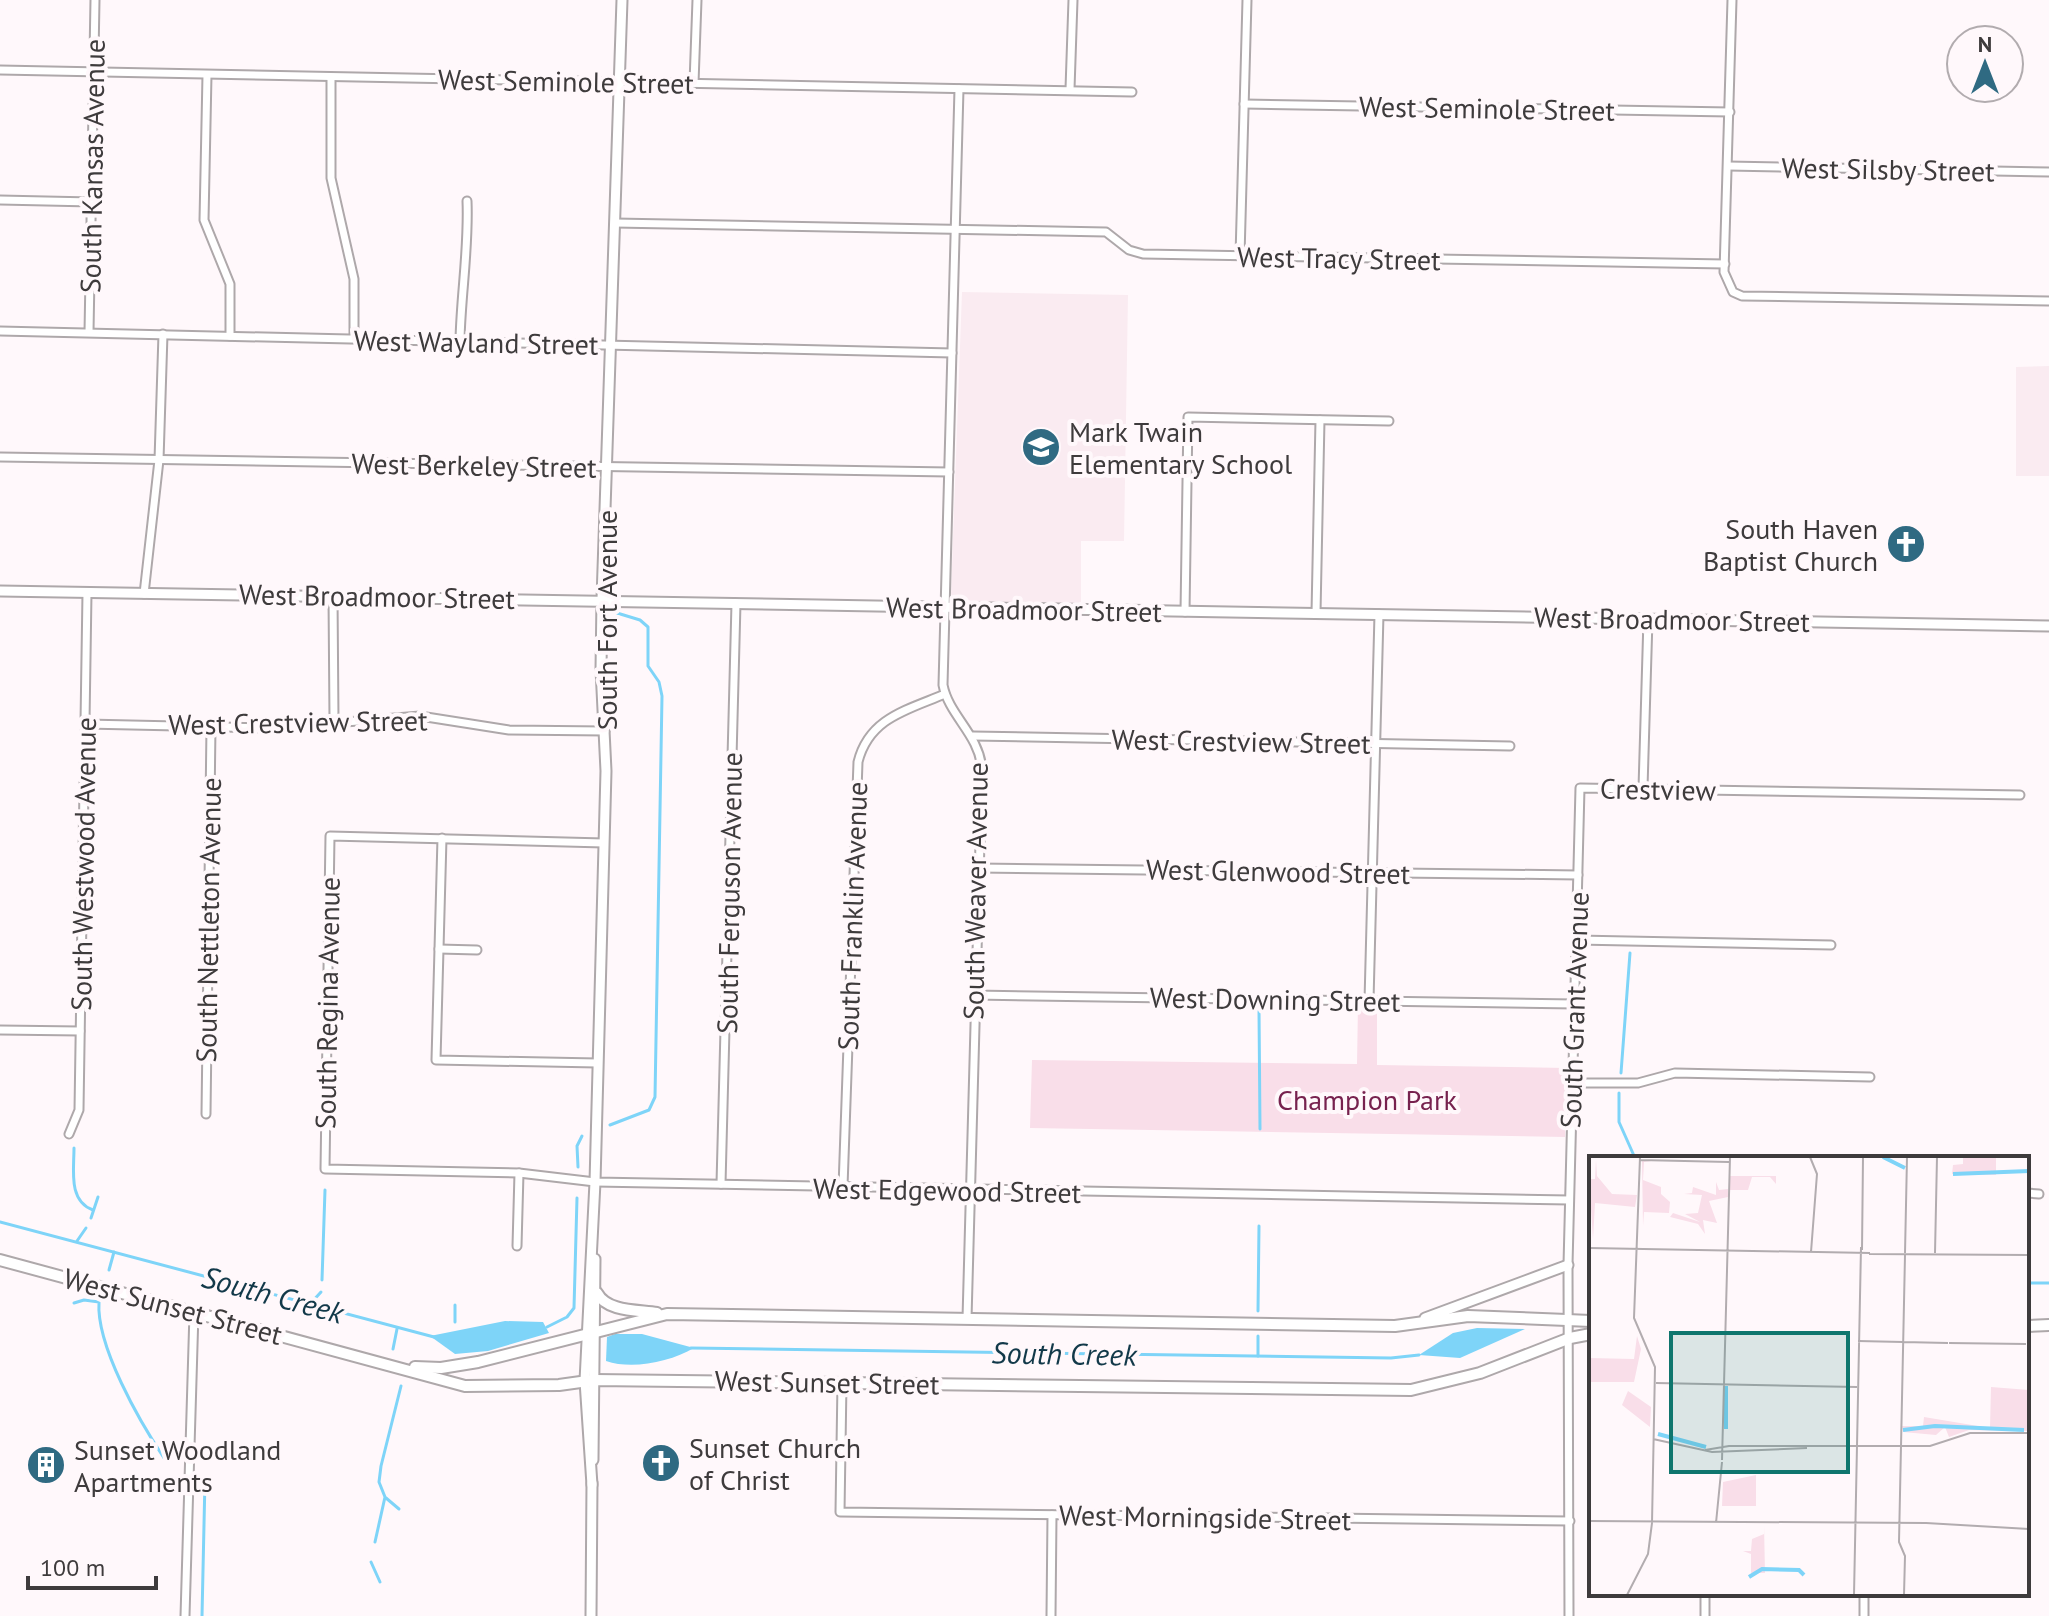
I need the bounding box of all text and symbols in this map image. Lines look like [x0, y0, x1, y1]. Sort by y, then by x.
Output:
north arrow [1945, 24, 2025, 104]
text: N [1978, 30, 1992, 58]
street label: South Kansas Avenue [71, 39, 113, 293]
street label: West Seminole Street [438, 60, 695, 102]
street label: West Seminole Street [1359, 87, 1616, 129]
street label: West Silsby Street [1781, 149, 1995, 189]
street label: West Tracy Street [1237, 238, 1442, 278]
street label: West Wayland Street [353, 321, 599, 363]
place label: Mark Twain Elementary School [1069, 413, 1292, 482]
school or university icon: Mark Twain Elementary School [1020, 426, 1062, 468]
street label: West Berkeley Street [351, 444, 597, 486]
street label: South Fort Avenue [588, 510, 625, 730]
place label: South Haven Baptist Church [1703, 510, 1878, 579]
church icon: South Haven Baptist Church [1885, 523, 1927, 565]
street label: West Broadmoor Street [239, 575, 516, 617]
street label: West Broadmoor Street [886, 588, 1163, 630]
street label: West Broadmoor Street [1534, 598, 1811, 640]
street label: West Crestview Street [168, 701, 428, 743]
street label: South Westwood Avenue [62, 717, 104, 1011]
street label: West Crestview Street [1111, 720, 1371, 762]
street label: South Ferguson Avenue [708, 752, 750, 1034]
street label: South Weaver Avenue [954, 762, 996, 1020]
street label: Crestview [1600, 769, 1717, 809]
street label: South Nettleton Avenue [187, 777, 229, 1063]
street label: South Franklin Avenue [829, 781, 875, 1051]
street label: West Glenwood Street [1146, 850, 1411, 892]
street label: South Regina Avenue [306, 877, 348, 1129]
street label: South Grant Avenue [1551, 891, 1597, 1129]
street label: West Downing Street [1149, 978, 1401, 1020]
park label: Champion Park [1277, 1081, 1458, 1118]
inset map [1589, 1156, 2029, 1596]
street label: West Edgewood Street [813, 1169, 1082, 1211]
water label: South Creek [198, 1256, 350, 1332]
street label: West Sunset Street [60, 1259, 287, 1353]
water label: South Creek [991, 1332, 1138, 1374]
street label: West Sunset Street [714, 1362, 940, 1402]
place label: Sunset Church of Christ [689, 1429, 861, 1498]
place label: Sunset Woodland Apartments [74, 1431, 281, 1500]
church icon: Sunset Church of Christ [640, 1442, 682, 1484]
building icon: Sunset Woodland Apartments [25, 1444, 67, 1486]
street label: West Morningside Street [1058, 1496, 1352, 1538]
scale bar [28, 1540, 156, 1590]
text: 100 m [40, 1552, 105, 1583]

